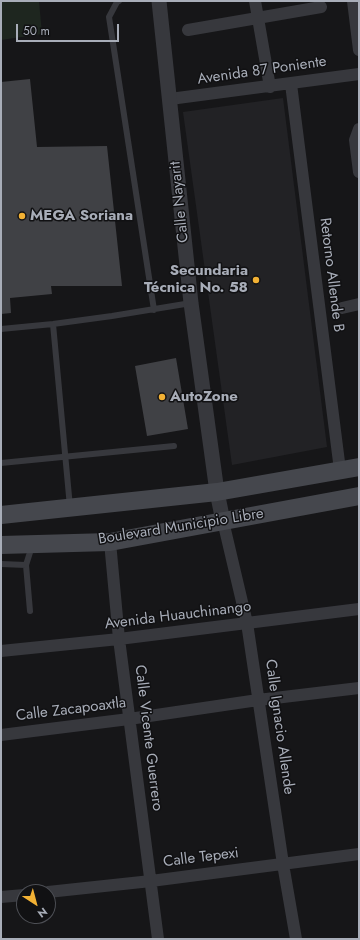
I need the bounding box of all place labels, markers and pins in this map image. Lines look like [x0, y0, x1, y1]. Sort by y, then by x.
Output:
place label: MEGA Soriana [30, 207, 133, 225]
marker: MEGA Soriana [17, 211, 27, 221]
place label: Secundaria Técnica No. 58 [144, 262, 248, 297]
marker: Secundaria Técnica No. 58 [251, 275, 261, 285]
place label: AutoZone [170, 388, 238, 406]
marker: AutoZone [157, 392, 167, 402]

